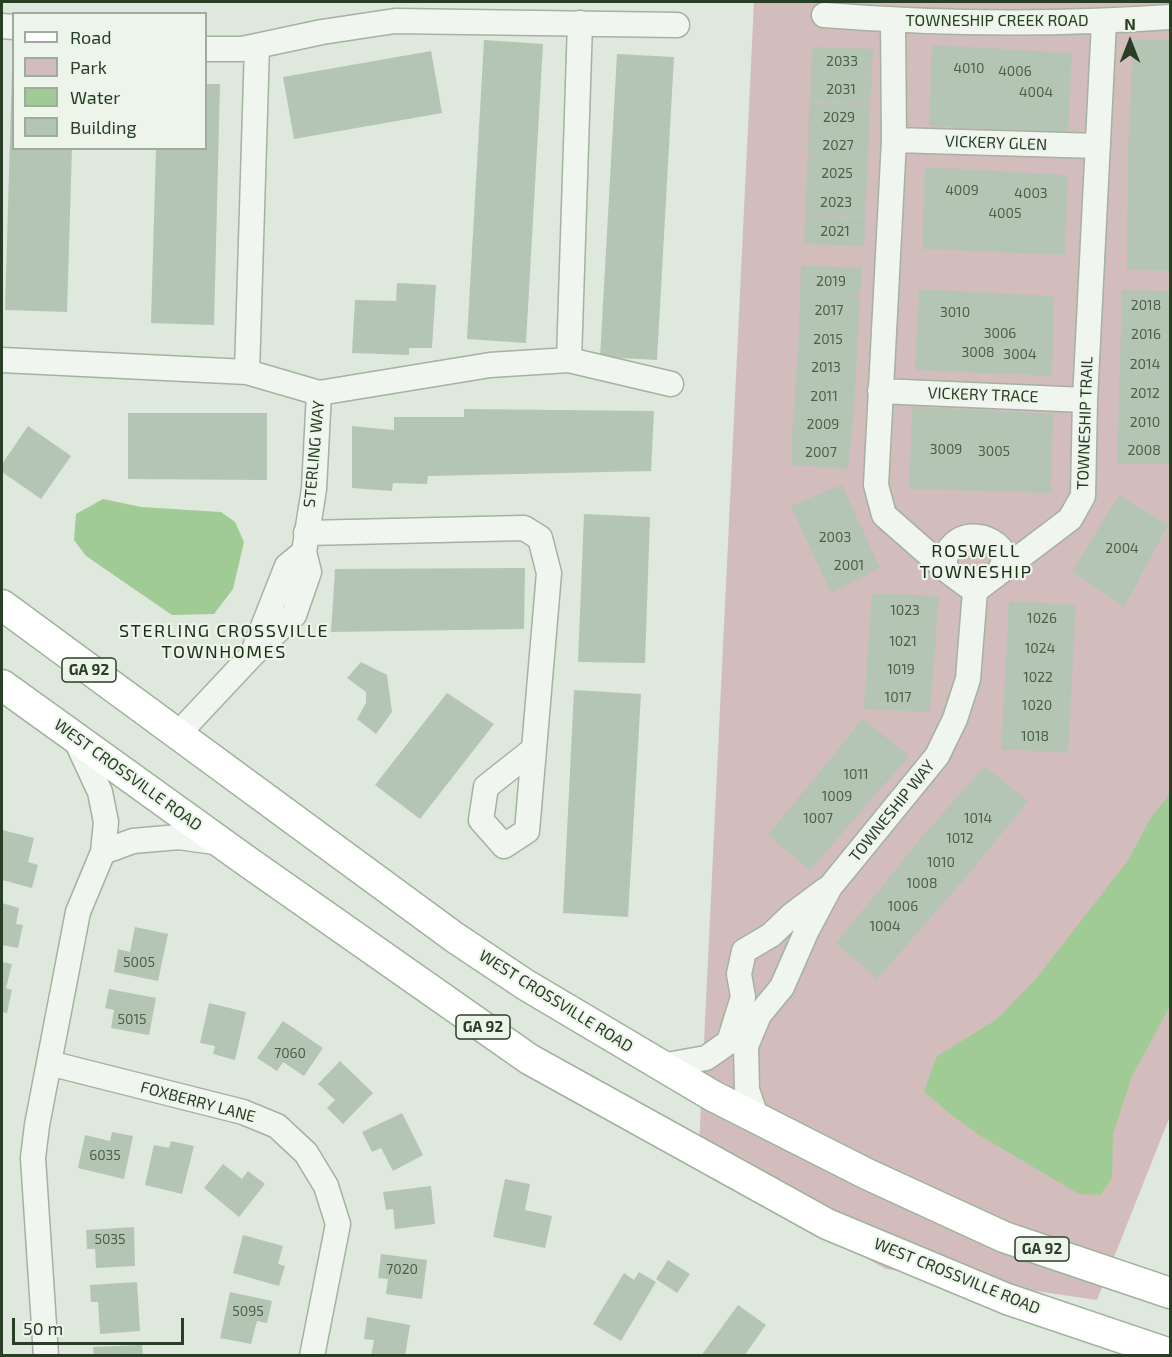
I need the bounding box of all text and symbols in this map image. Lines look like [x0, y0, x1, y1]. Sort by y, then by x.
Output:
street label: TOWNESHIP CREEK ROAD [905, 11, 1089, 31]
legend [12, 12, 207, 150]
north arrow [1100, 12, 1160, 72]
text: N [1124, 14, 1136, 33]
text: Road [70, 26, 111, 48]
house number: 2033 [826, 53, 858, 69]
text: Park [70, 56, 107, 78]
house number: 4010 [953, 60, 985, 76]
house number: 4006 [998, 63, 1032, 79]
house number: 2031 [826, 81, 856, 97]
house number: 4004 [1019, 84, 1053, 100]
text: Water [70, 86, 120, 108]
house number: 2029 [823, 109, 855, 125]
text: Building [70, 116, 137, 138]
street label: VICKERY GLEN [945, 132, 1047, 154]
house number: 2027 [822, 137, 854, 153]
house number: 2025 [821, 165, 853, 181]
house number: 4009 [945, 182, 979, 198]
house number: 4003 [1014, 185, 1048, 201]
house number: 2023 [820, 194, 852, 210]
house number: 4005 [989, 205, 1021, 221]
house number: 2021 [820, 223, 850, 239]
house number: 2019 [816, 273, 846, 289]
house number: 2018 [1131, 297, 1161, 313]
house number: 2017 [814, 302, 844, 318]
house number: 3010 [940, 304, 970, 320]
house number: 3006 [984, 325, 1016, 341]
house number: 2016 [1131, 326, 1161, 342]
house number: 2015 [813, 331, 843, 347]
house number: 3008 [961, 344, 995, 360]
house number: 3004 [1003, 346, 1037, 362]
street label: TOWNESHIP TRAIL [1073, 356, 1097, 490]
house number: 2014 [1130, 356, 1160, 372]
house number: 2013 [811, 359, 841, 375]
street label: VICKERY TRACE [927, 383, 1039, 407]
house number: 2012 [1130, 385, 1160, 401]
house number: 2011 [810, 388, 838, 404]
street label: STERLING WAY [300, 400, 328, 508]
house number: 2010 [1130, 414, 1160, 430]
house number: 2009 [807, 416, 839, 432]
house number: 3009 [930, 441, 962, 457]
house number: 2008 [1127, 442, 1161, 458]
house number: 3005 [978, 443, 1010, 459]
house number: 2007 [805, 444, 837, 460]
house number: 2003 [819, 529, 851, 545]
district label: ROSWELL TOWNESHIP [919, 540, 1033, 582]
house number: 2004 [1105, 540, 1139, 556]
house number: 2001 [834, 557, 864, 573]
house number: 1023 [890, 602, 920, 618]
house number: 1026 [1027, 610, 1057, 626]
district label: STERLING CROSSVILLE TOWNHOMES [119, 620, 329, 662]
house number: 1021 [889, 633, 917, 649]
house number: 1024 [1025, 640, 1055, 656]
road number: GA 92 [62, 658, 116, 682]
house number: 1019 [887, 661, 915, 677]
house number: 1022 [1023, 669, 1053, 685]
house number: 1017 [885, 689, 911, 705]
house number: 1020 [1022, 697, 1052, 713]
street label: WEST CROSSVILLE ROAD [51, 715, 205, 835]
house number: 1018 [1021, 728, 1049, 744]
street label: TOWNESHIP WAY [845, 756, 939, 866]
house number: 1011 [843, 766, 869, 782]
house number: 1009 [822, 788, 852, 804]
house number: 1007 [803, 810, 833, 826]
house number: 1014 [964, 810, 992, 826]
house number: 1012 [946, 830, 974, 846]
house number: 1010 [927, 854, 955, 870]
house number: 1008 [907, 875, 937, 891]
house number: 1006 [888, 898, 918, 914]
house number: 1004 [869, 918, 901, 934]
street label: WEST CROSSVILLE ROAD [476, 946, 636, 1056]
house number: 5005 [123, 954, 155, 970]
house number: 5015 [117, 1011, 147, 1027]
road number: GA 92 [456, 1015, 510, 1039]
house number: 7060 [274, 1045, 306, 1061]
street label: FOXBERRY LANE [138, 1077, 258, 1127]
house number: 6035 [89, 1147, 121, 1163]
house number: 5035 [94, 1231, 126, 1247]
street label: WEST CROSSVILLE ROAD [871, 1234, 1043, 1318]
road number: GA 92 [1015, 1237, 1069, 1261]
house number: 7020 [386, 1261, 418, 1277]
house number: 5095 [232, 1303, 264, 1319]
scale bar [15, 1306, 188, 1344]
text: 50 m [23, 1317, 63, 1339]

